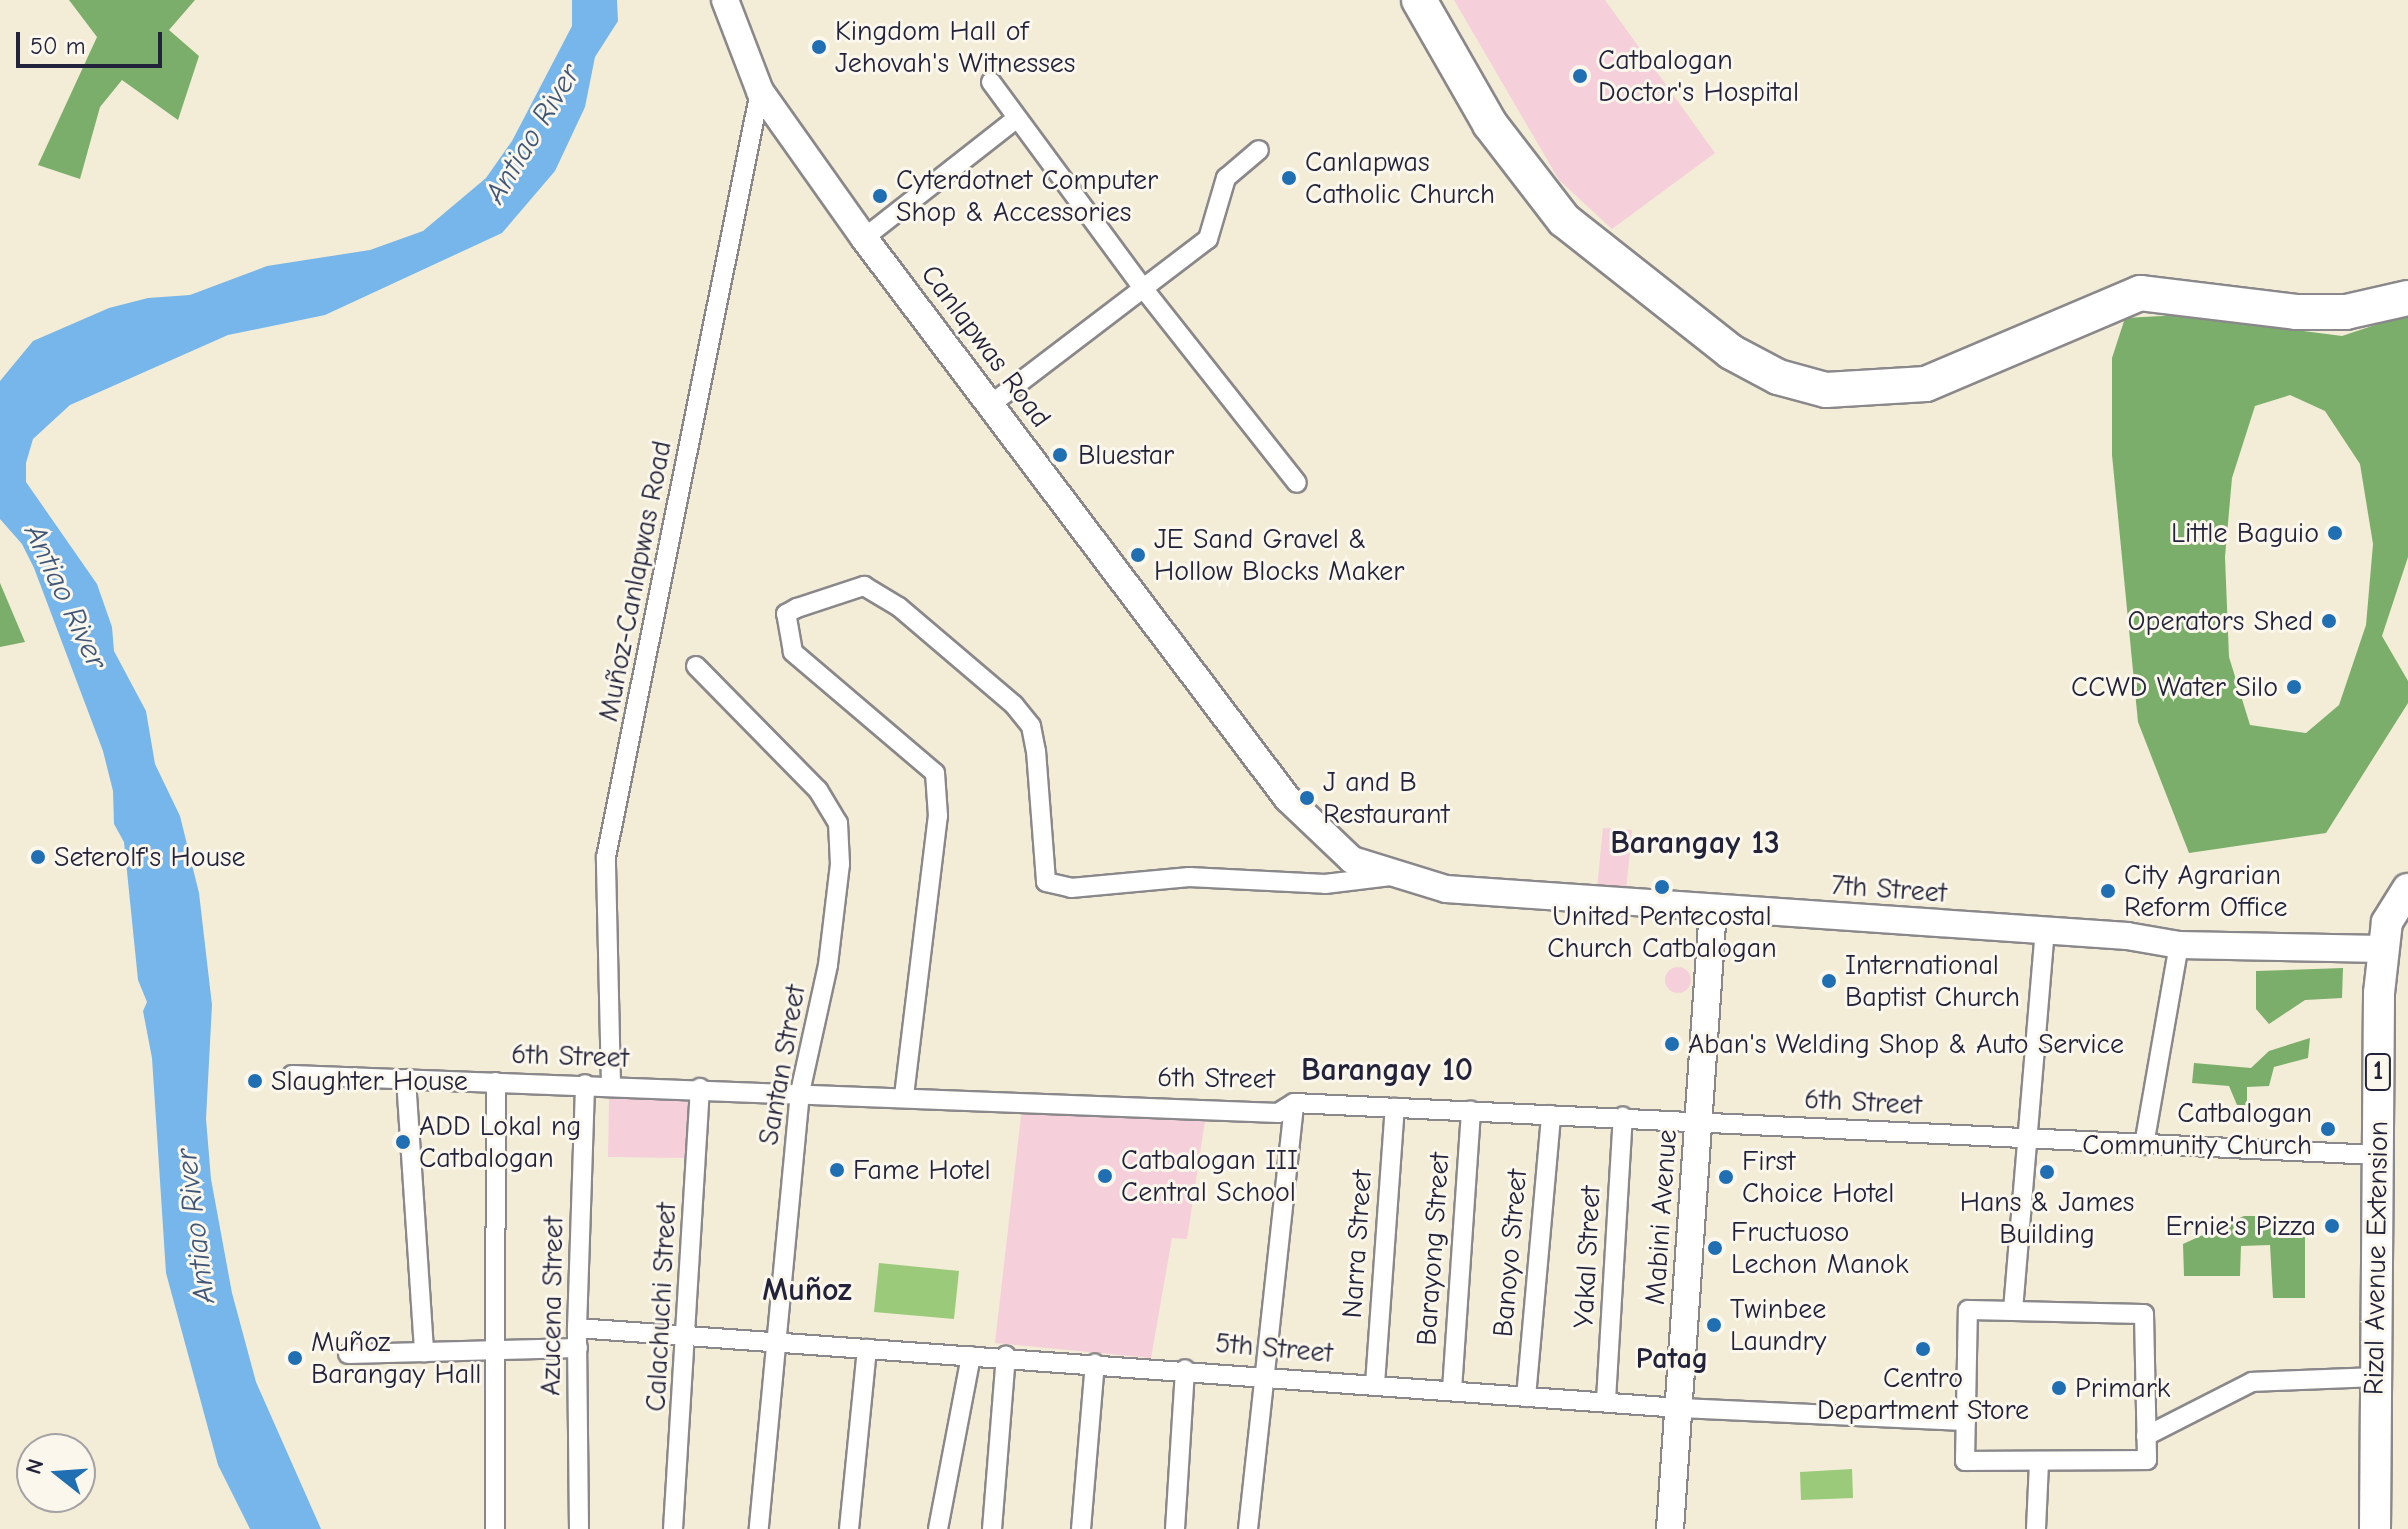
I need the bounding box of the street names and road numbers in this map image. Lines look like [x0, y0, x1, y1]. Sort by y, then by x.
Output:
street label: Canlapwas Road [914, 258, 1058, 434]
street label: Muñoz-Canlapwas Road [591, 438, 679, 724]
street label: 7th Street [1830, 868, 1948, 910]
street label: Santan Street [751, 982, 813, 1148]
street label: 6th Street [511, 1037, 629, 1075]
road number: 1 [2364, 1050, 2392, 1094]
street label: 6th Street [1157, 1060, 1275, 1096]
street label: 6th Street [1803, 1082, 1923, 1122]
street label: Rizal Avenue Extension [2357, 1121, 2395, 1395]
street label: Mabini Avenue [1638, 1128, 1684, 1306]
street label: Barayong Street [1409, 1151, 1457, 1347]
street label: Banoyo Street [1486, 1168, 1534, 1338]
street label: Narra Street [1335, 1169, 1379, 1319]
street label: Yakal Street [1566, 1185, 1608, 1329]
street label: Calachuchi Street [639, 1202, 683, 1412]
street label: Azucena Street [534, 1216, 570, 1396]
street label: 5th Street [1214, 1326, 1334, 1370]

